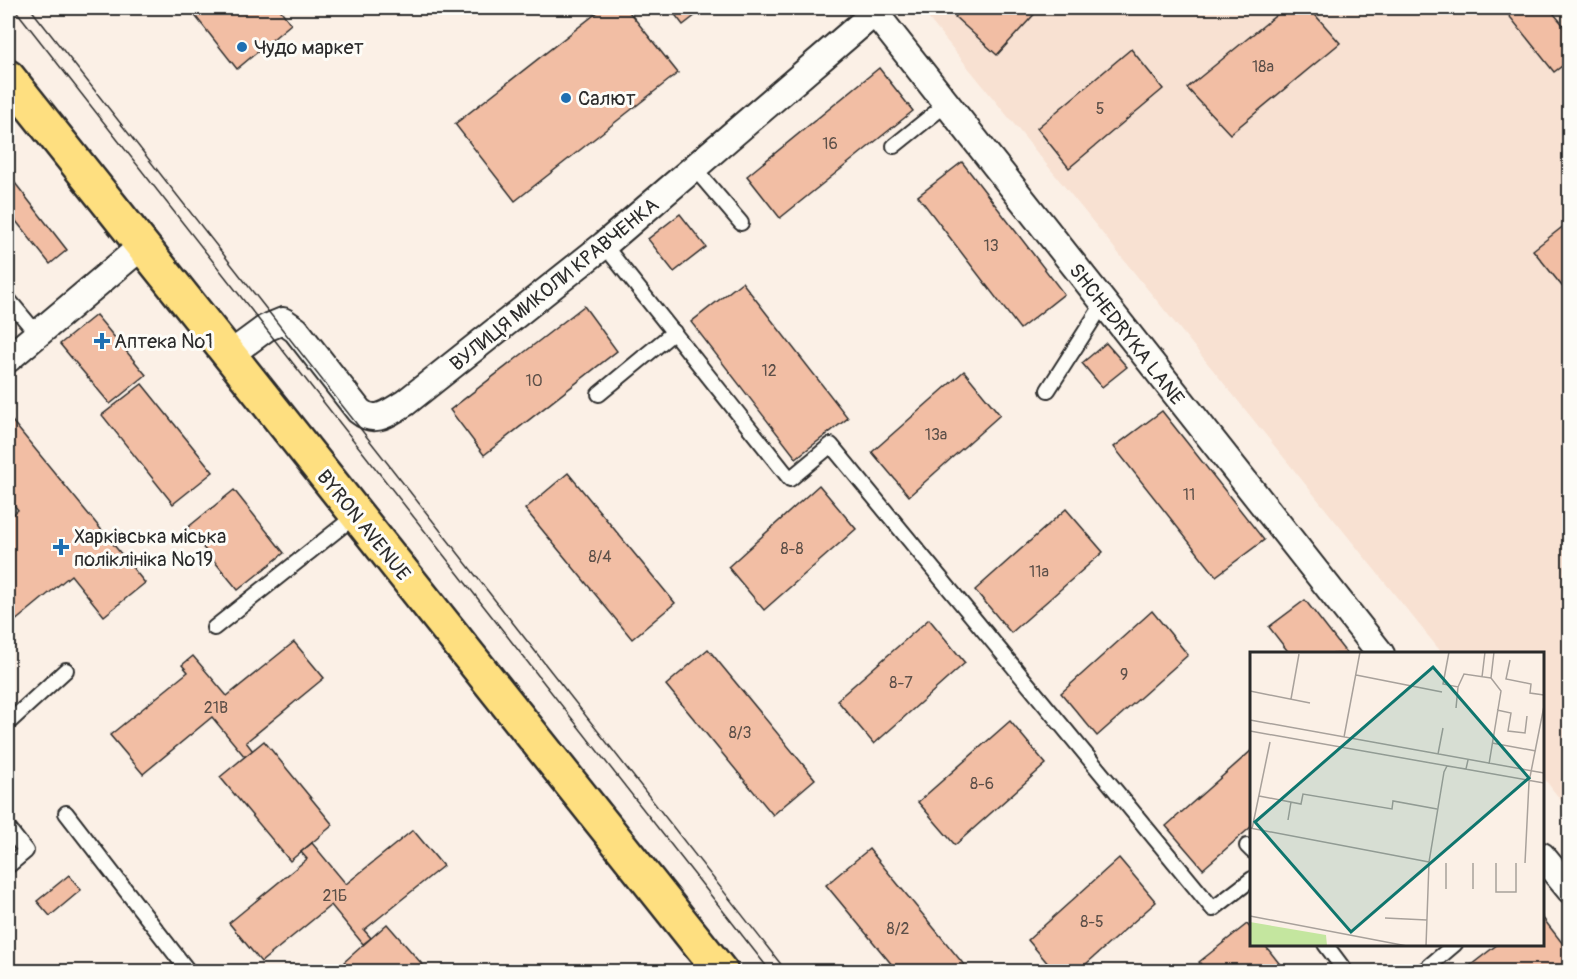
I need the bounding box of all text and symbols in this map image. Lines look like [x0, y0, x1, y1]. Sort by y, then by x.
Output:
place label: Чудо маркет [254, 35, 364, 60]
marker: Чудо маркет [235, 40, 249, 54]
house number: 18а [1252, 57, 1274, 77]
place label: Салют [578, 86, 636, 111]
marker: Салют [559, 91, 573, 105]
house number: 5 [1096, 99, 1104, 119]
house number: 16 [822, 134, 838, 154]
street label: ВУЛИЦЯ МИКОЛИ КРАВЧЕНКА [445, 192, 664, 376]
house number: 13 [983, 236, 999, 256]
street label: SHCHEDRYKA LANE [1063, 258, 1190, 410]
place label: Аптека №1 [114, 329, 213, 354]
marker: Аптека №1 [95, 334, 109, 348]
house number: 12 [761, 361, 777, 381]
house number: 10 [525, 371, 543, 391]
house number: 13а [925, 425, 947, 445]
street label: BYRON AVENUE [311, 465, 416, 586]
house number: 11 [1183, 485, 1195, 505]
place label: Харківська міська поліклініка №19 [74, 524, 226, 572]
marker: Харківська міська поліклініка №19 [52, 538, 70, 556]
house number: 8-8 [781, 539, 803, 559]
house number: 8/4 [588, 547, 612, 567]
house number: 11а [1029, 562, 1049, 582]
inset map [1250, 652, 1544, 946]
house number: 9 [1120, 665, 1128, 685]
house number: 8-7 [889, 673, 913, 693]
house number: 21В [204, 698, 228, 718]
house number: 8/3 [729, 723, 751, 743]
house number: 8-6 [970, 774, 994, 794]
house number: 21Б [323, 886, 347, 906]
house number: 8-5 [1080, 912, 1104, 932]
house number: 8/2 [887, 919, 909, 939]

